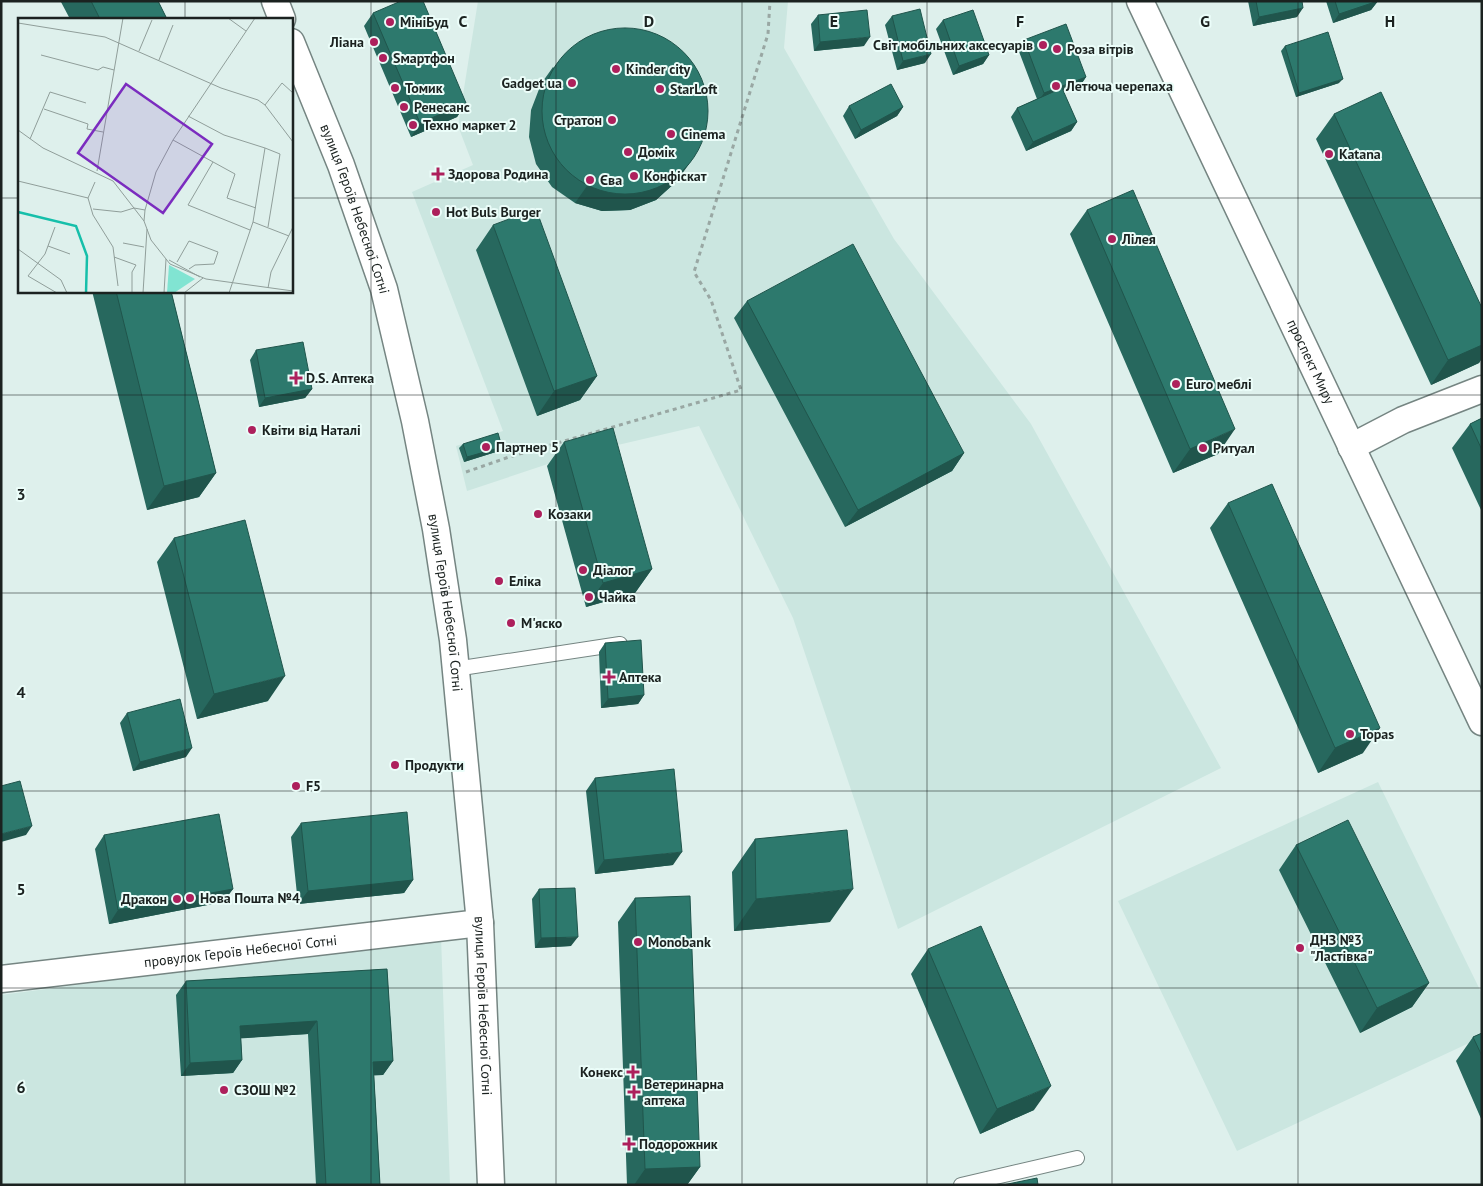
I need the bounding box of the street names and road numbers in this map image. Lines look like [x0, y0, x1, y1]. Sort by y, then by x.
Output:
street label: вулиця Героїв Небесної Сотні [316, 121, 394, 296]
street label: проспект Миру [1283, 316, 1339, 407]
street label: вулиця Героїв Небесної Сотні [424, 512, 467, 692]
street label: вулиця Героїв Небесної Сотні [470, 915, 496, 1096]
street label: провулок Героїв Небесної Сотні [143, 931, 338, 971]

